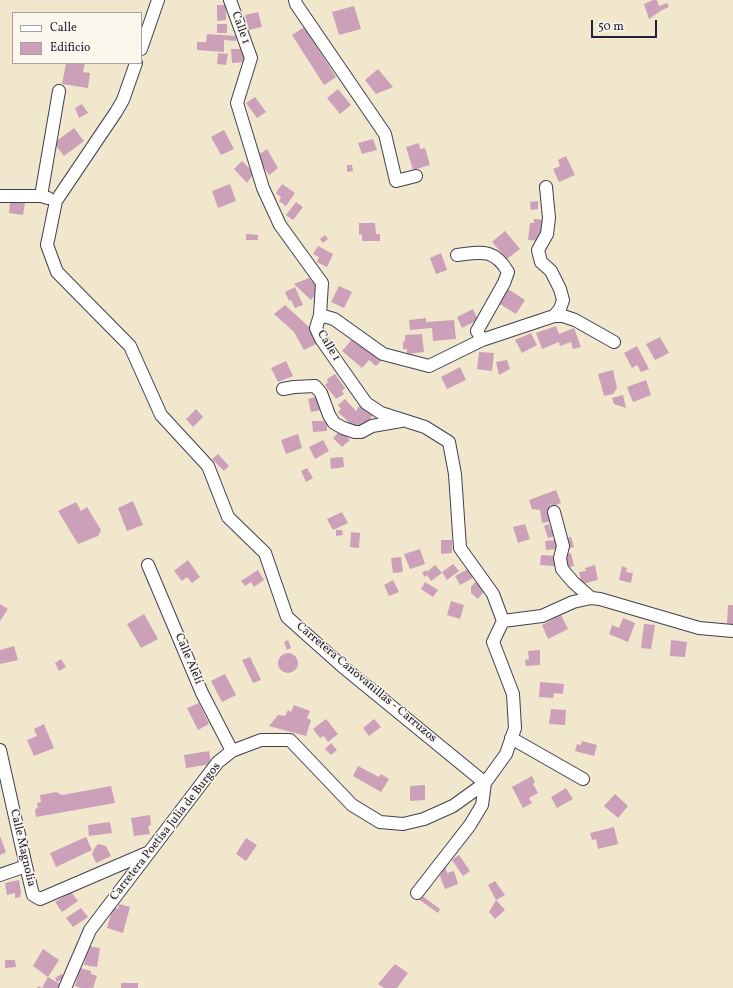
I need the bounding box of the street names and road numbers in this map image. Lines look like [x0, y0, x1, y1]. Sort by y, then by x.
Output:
street label: Calle 1 [227, 10, 253, 46]
street label: Calle 1 [313, 328, 343, 364]
street label: Carretera Canovanillas - Carruzos [293, 620, 439, 746]
street label: Calle Alelí [171, 631, 205, 687]
street label: Carretera Poetisa Julia de Burgos [108, 760, 224, 904]
street label: Calle Magnolia [6, 808, 38, 888]

